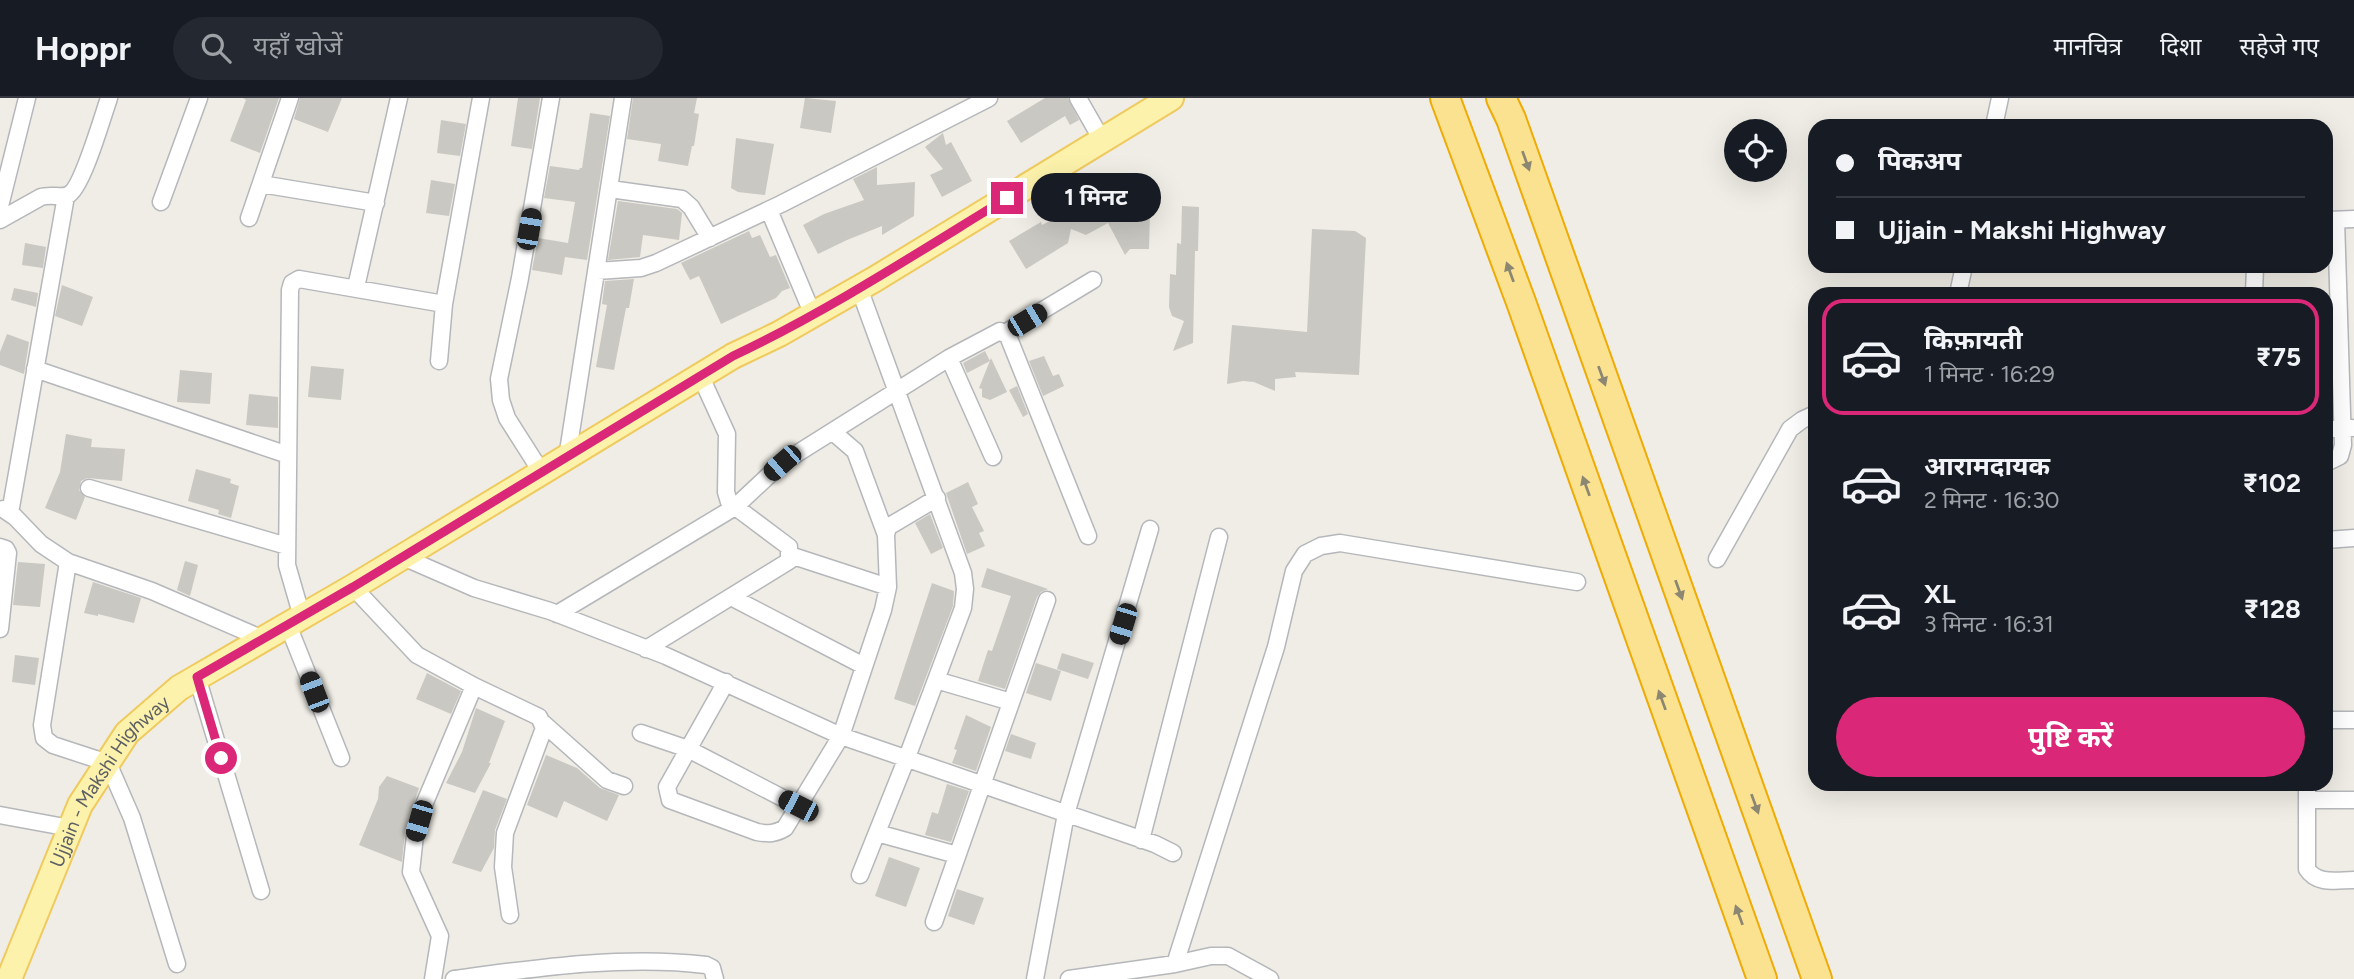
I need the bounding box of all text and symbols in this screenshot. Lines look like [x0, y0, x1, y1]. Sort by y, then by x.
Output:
search box [173, 17, 663, 80]
text: Hoppr [35, 29, 131, 68]
icon: search [197, 29, 235, 67]
text: यहाँ खोजें [253, 30, 342, 62]
text: मानचित्र [2053, 32, 2122, 61]
text: दिशा [2160, 32, 2202, 61]
text: सहेजे गए [2240, 32, 2319, 61]
map controls [1724, 119, 1787, 182]
button: locate [1724, 119, 1787, 182]
text: पिकअप [1878, 145, 1961, 177]
one-way arrow [1521, 151, 1532, 172]
callout: 1 मिनट [1032, 174, 1161, 222]
route end [991, 182, 1023, 214]
text: 1 मिनट [1064, 183, 1128, 211]
car [516, 206, 543, 252]
text: Ujjain - Makshi Highway [1878, 214, 2166, 246]
one-way arrow [1504, 261, 1515, 282]
car [1004, 300, 1051, 340]
text: किफ़ायती [1924, 324, 2023, 356]
icon: car [1840, 326, 1903, 389]
text: ₹75 [2256, 341, 2301, 373]
text: 1 मिनट · 16:29 [1924, 360, 2055, 388]
one-way arrow [1597, 365, 1608, 386]
car [760, 441, 805, 485]
text: आरामदायक [1924, 450, 2050, 482]
icon: car [1840, 452, 1903, 515]
text: ₹102 [2243, 467, 2301, 499]
one-way arrow [1580, 475, 1591, 496]
text: 2 मिनट · 16:30 [1924, 486, 2059, 514]
icon: car [1840, 578, 1903, 641]
text: XL [1924, 578, 1956, 610]
one-way arrow [1674, 579, 1685, 600]
text: ₹128 [2243, 593, 2301, 625]
car [1107, 601, 1140, 647]
text: 3 मिनट · 16:31 [1924, 610, 2054, 638]
car [297, 669, 332, 715]
one-way arrow [1657, 690, 1668, 711]
street label: Ujjain - Makshi Highway [45, 691, 174, 871]
button: पुष्टि करें [1836, 697, 2305, 777]
route start [205, 742, 237, 774]
car [775, 787, 822, 825]
one-way arrow [1750, 794, 1761, 815]
car [404, 798, 435, 844]
one-way arrow [1733, 904, 1744, 925]

